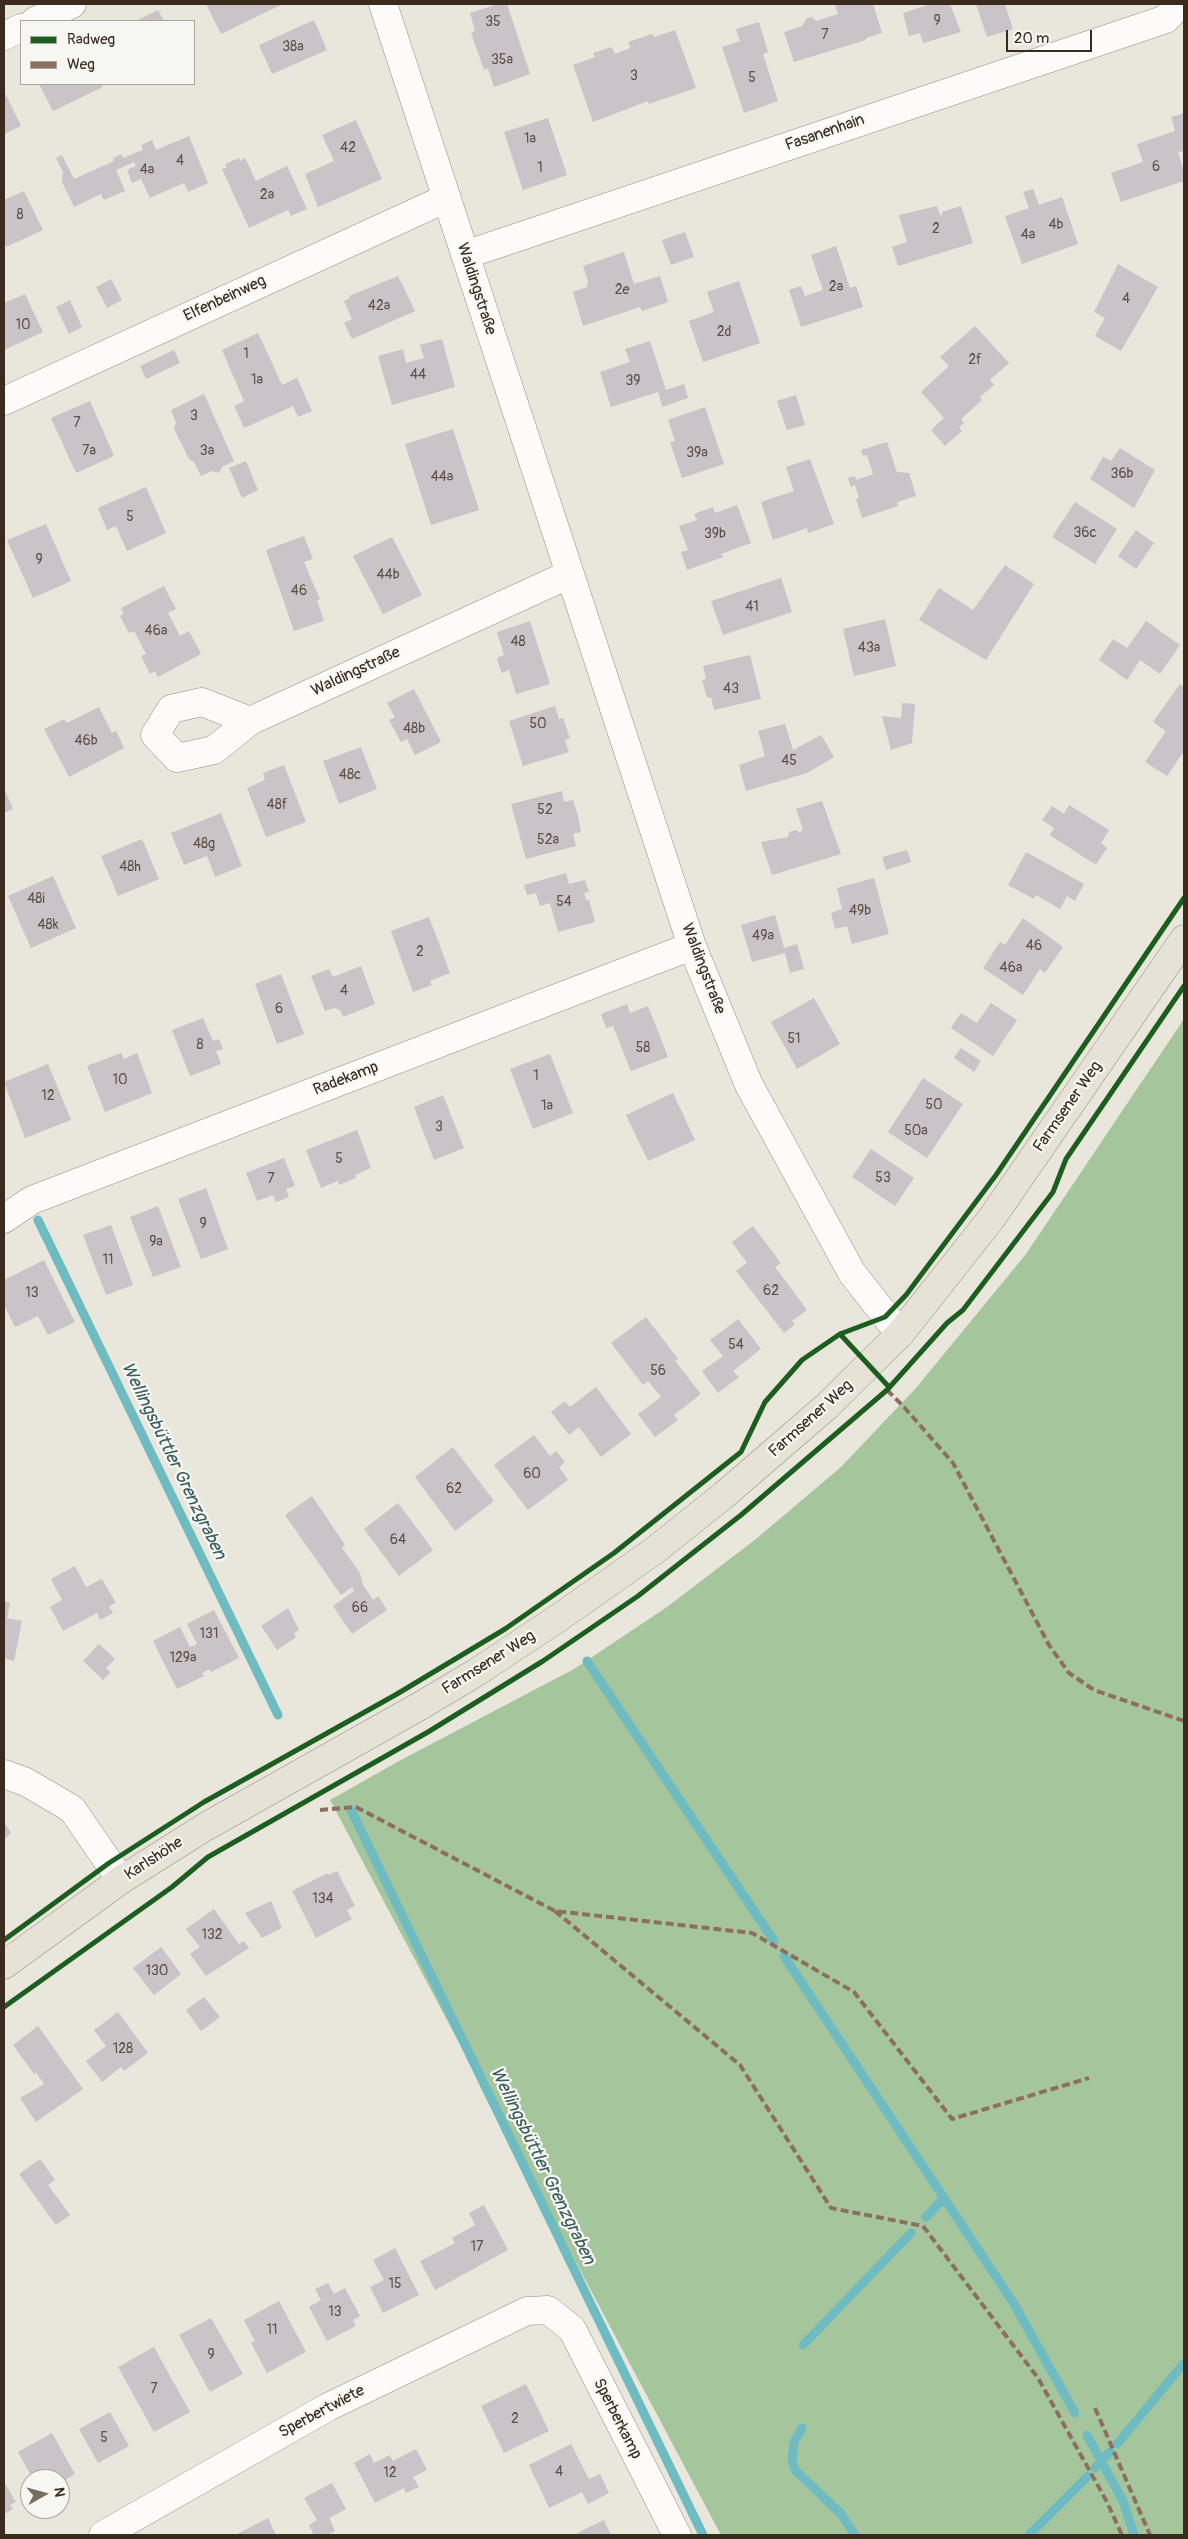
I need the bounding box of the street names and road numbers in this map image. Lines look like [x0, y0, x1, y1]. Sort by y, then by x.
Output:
street label: Fasanenhain [783, 110, 867, 156]
street label: Waldingstraße [452, 240, 500, 338]
street label: Elfenbeinweg [181, 272, 269, 326]
street label: Waldingstraße [308, 643, 404, 701]
street label: Waldingstraße [677, 921, 729, 1017]
street label: Radekamp [311, 1058, 381, 1100]
street label: Farmsener Weg [1030, 1058, 1106, 1156]
street label: Farmsener Weg [765, 1376, 857, 1462]
street label: Farmsener Weg [439, 1627, 539, 1699]
street label: Karlshöhe [121, 1833, 187, 1885]
street label: Sperberkamp [589, 2376, 645, 2462]
street label: Sperbertwiete [276, 2381, 368, 2443]

